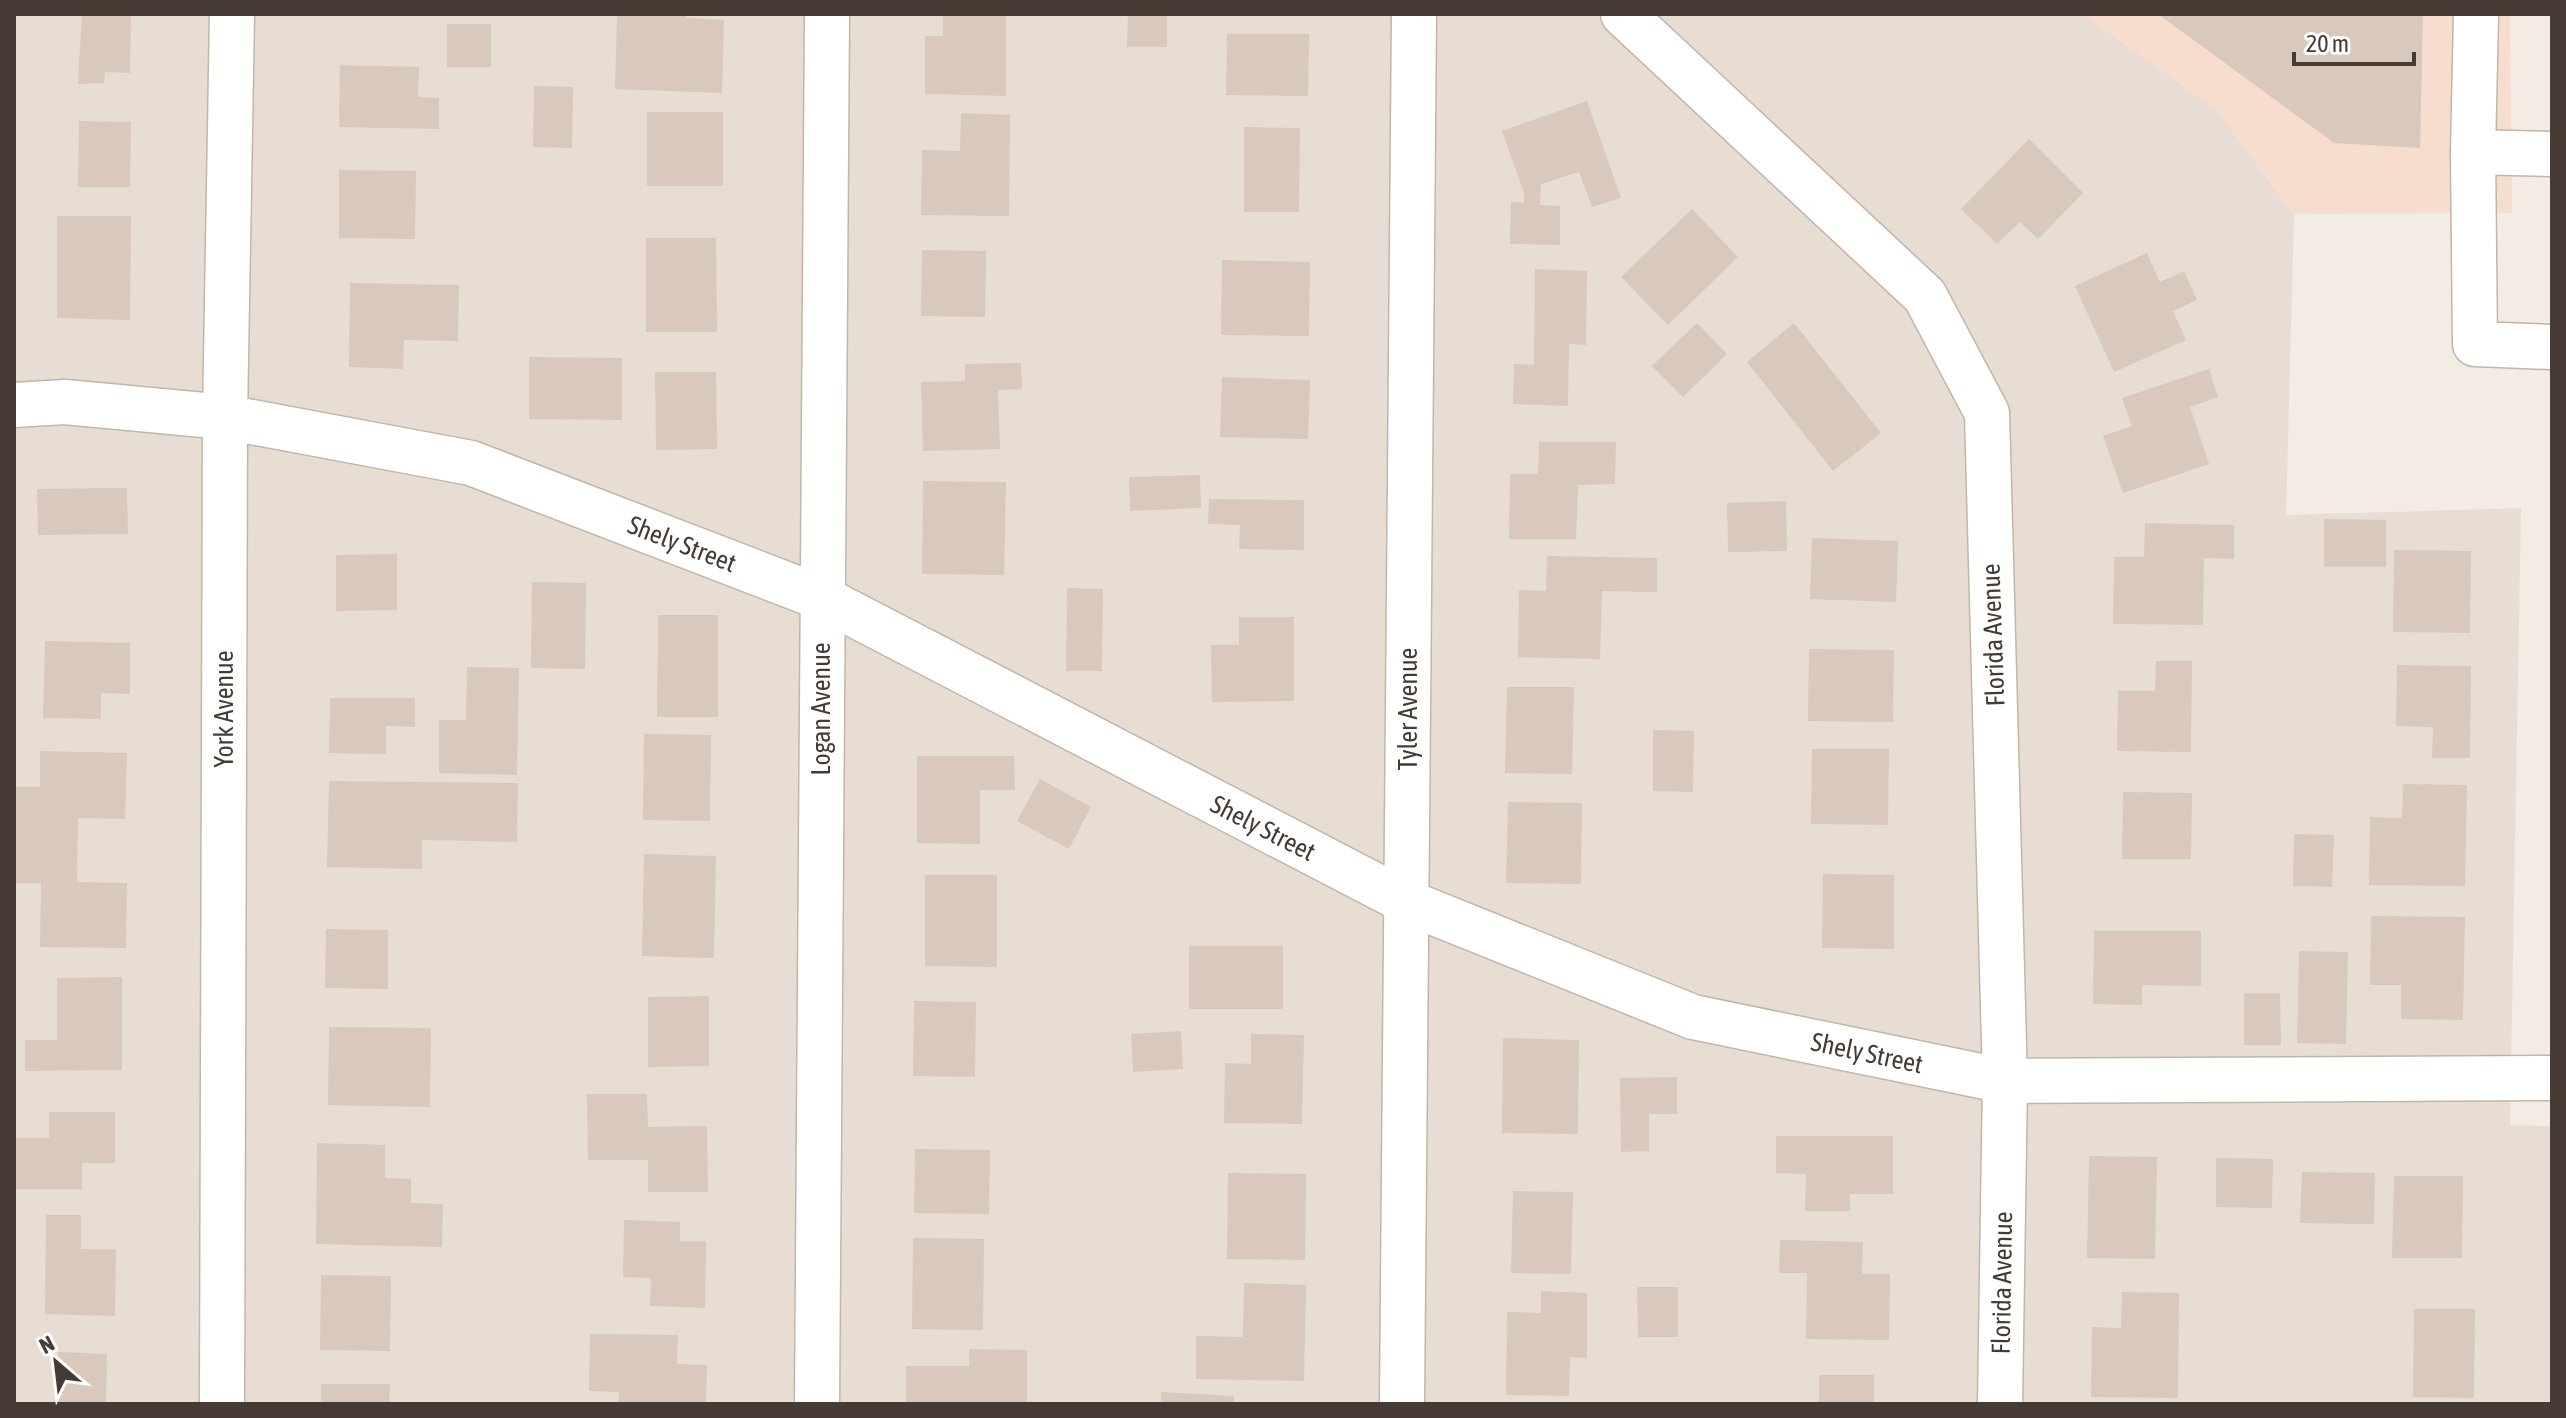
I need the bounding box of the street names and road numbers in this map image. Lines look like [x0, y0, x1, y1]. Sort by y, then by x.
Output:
street label: Shely Street [624, 510, 740, 578]
street label: Florida Avenue [1976, 563, 2010, 707]
street label: Logan Avenue [806, 642, 836, 776]
street label: Tyler Avenue [1393, 648, 1423, 770]
street label: York Avenue [209, 651, 239, 767]
street label: Shely Street [1206, 789, 1320, 867]
street label: Shely Street [1808, 1027, 1926, 1079]
street label: Florida Avenue [1986, 1211, 2018, 1355]

